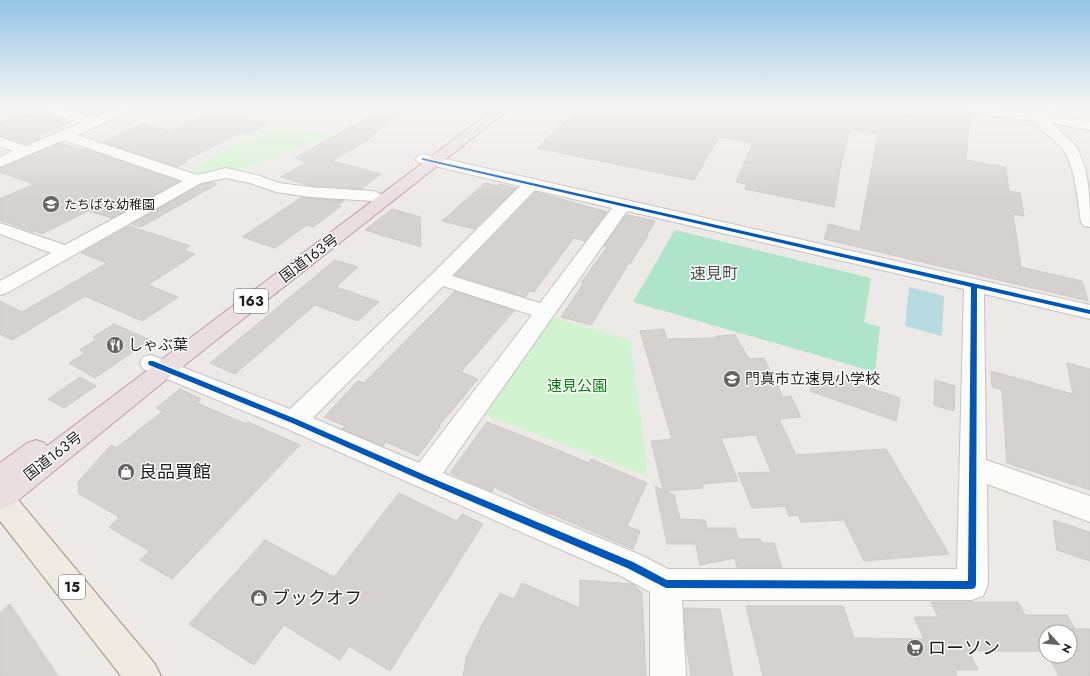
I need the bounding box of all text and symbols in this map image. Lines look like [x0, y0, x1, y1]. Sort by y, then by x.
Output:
school or university icon: たちばな幼稚園 [41, 194, 61, 214]
place label: たちばな幼稚園 [64, 195, 155, 214]
street label: 国道163号 [275, 229, 343, 287]
district label: 速見町 [690, 262, 738, 285]
road number: 163 [234, 289, 268, 313]
place label: しゃぶ葉 [128, 334, 188, 356]
restaurant icon: しゃぶ葉 [105, 335, 125, 355]
place label: 門真市立速見小学校 [745, 368, 880, 390]
school or university icon: 門真市立速見小学校 [722, 369, 742, 389]
park label: 速見公園 [547, 375, 607, 397]
street label: 国道163号 [19, 426, 87, 486]
place label: 良品買館 [139, 459, 211, 485]
shop icon: 良品買館 [116, 462, 136, 482]
road number: 15 [59, 575, 85, 599]
place label: ブックオフ [272, 585, 362, 611]
shop icon: ブックオフ [249, 588, 269, 608]
north arrow [1038, 624, 1078, 664]
place label: ローソン [928, 635, 1000, 661]
supermarket icon: ローソン [905, 638, 925, 658]
text: N [1058, 641, 1076, 656]

